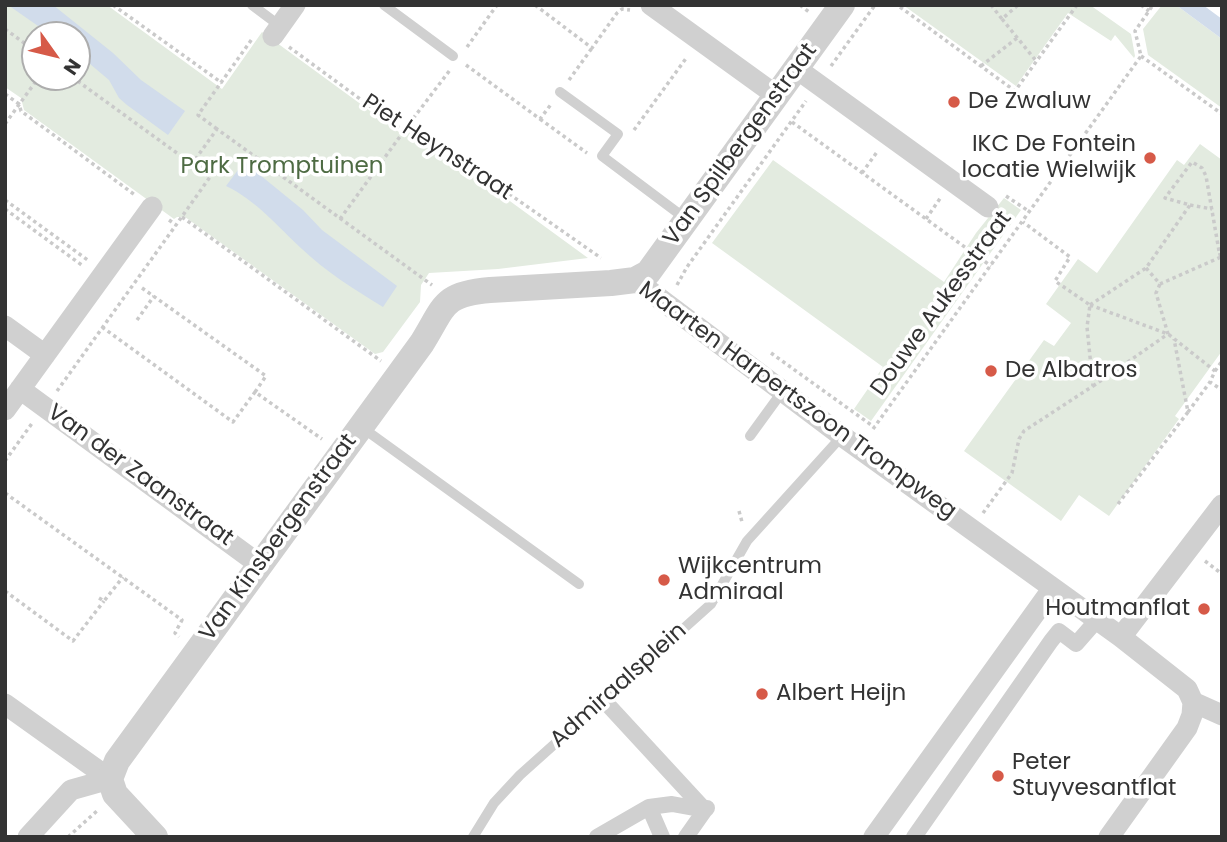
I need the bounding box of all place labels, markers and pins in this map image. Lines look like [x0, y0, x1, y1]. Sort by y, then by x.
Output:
place label: De Zwaluw [968, 88, 1091, 116]
marker: De Zwaluw [946, 94, 962, 110]
place label: IKC De Fontein locatie Wielwijk [962, 131, 1136, 185]
marker: IKC De Fontein locatie Wielwijk [1142, 150, 1158, 166]
place label: De Albatros [1005, 357, 1138, 385]
marker: De Albatros [983, 363, 999, 379]
place label: Wijkcentrum Admiraal [678, 553, 822, 607]
marker: Wijkcentrum Admiraal [656, 572, 672, 588]
place label: Houtmanflat [1045, 595, 1190, 623]
marker: Houtmanflat [1196, 601, 1212, 617]
place label: Albert Heijn [776, 680, 906, 708]
marker: Albert Heijn [754, 686, 770, 702]
place label: Peter Stuyvesantflat [1012, 749, 1176, 803]
marker: Peter Stuyvesantflat [990, 768, 1006, 784]

